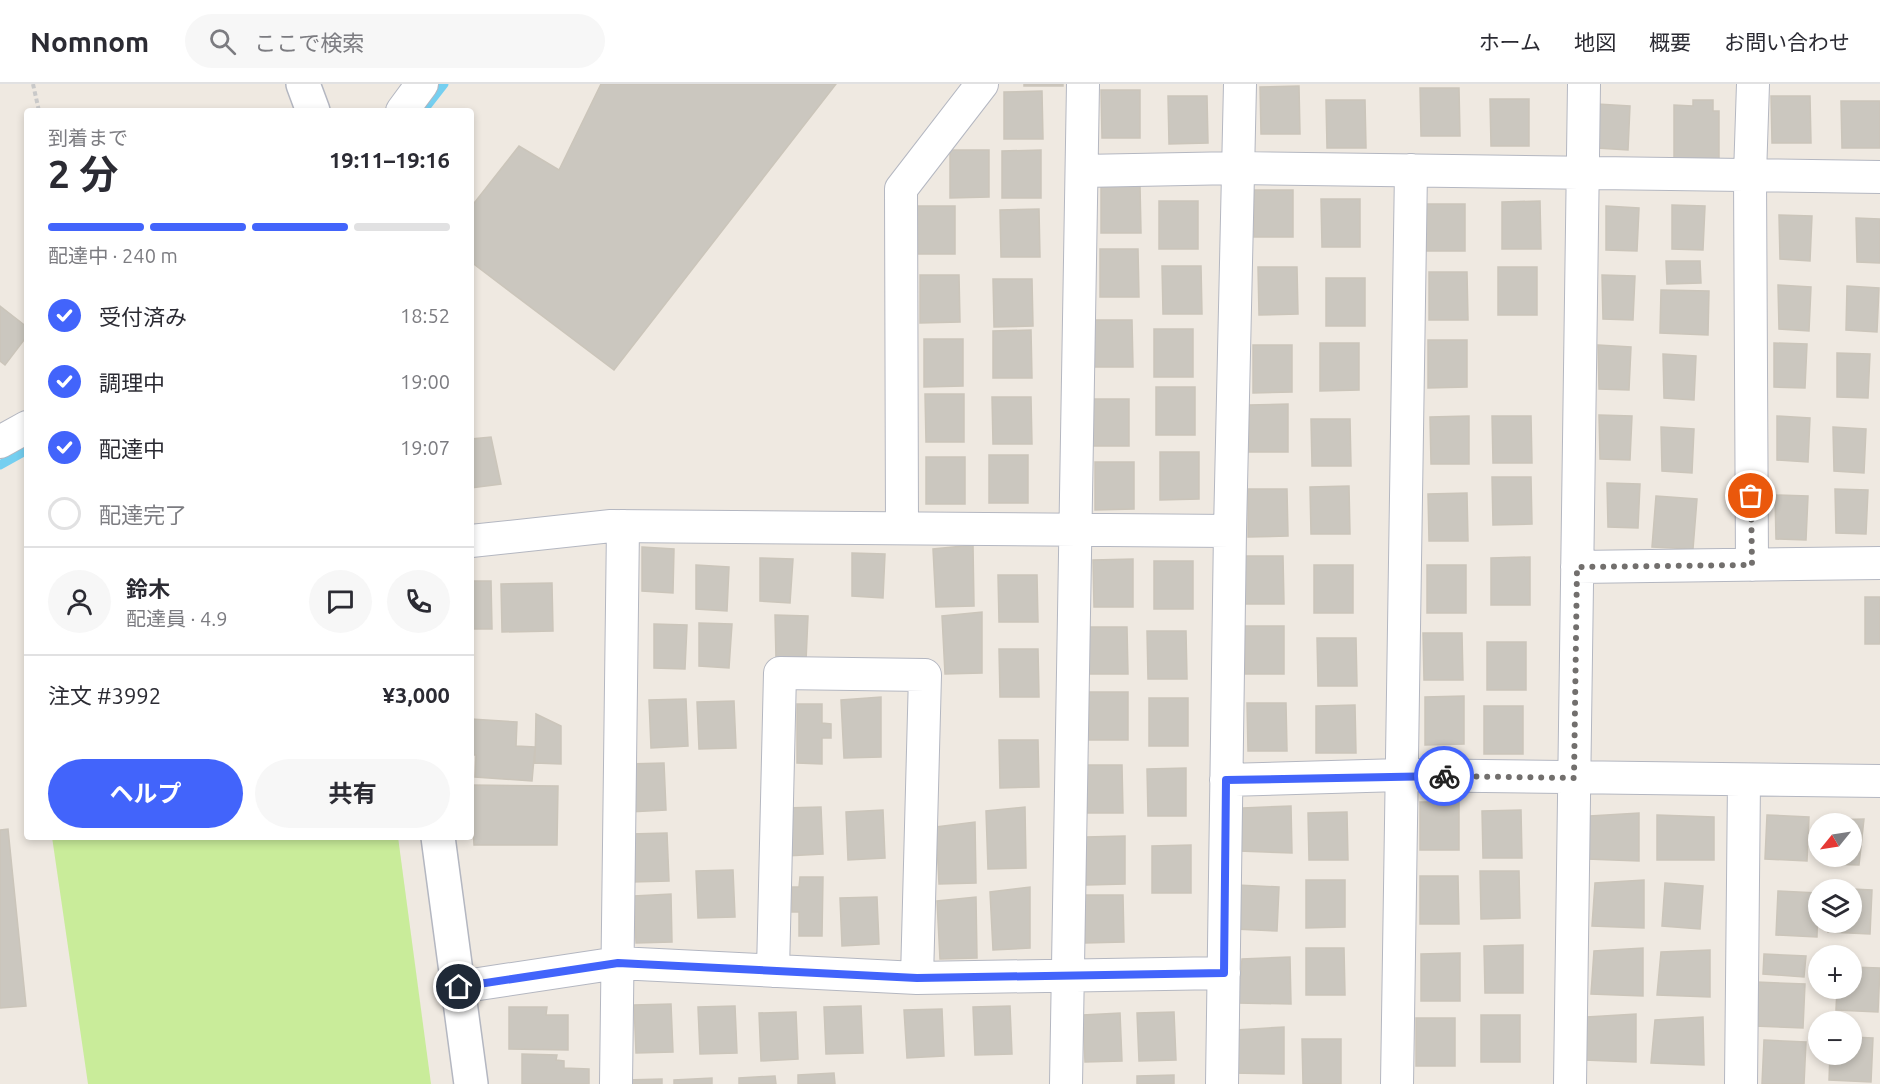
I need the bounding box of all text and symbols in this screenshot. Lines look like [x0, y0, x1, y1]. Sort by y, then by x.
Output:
search box [185, 14, 605, 68]
icon: search [206, 25, 239, 58]
text: Nomnom [30, 26, 149, 57]
text: ここで検索 [254, 30, 364, 55]
text: ホーム [1479, 30, 1541, 54]
text: 地図 [1574, 30, 1616, 54]
text: 概要 [1649, 30, 1691, 54]
text: お問い合わせ [1724, 30, 1850, 54]
text: 到着まで [48, 126, 128, 149]
text: 19:11–19:16 [329, 147, 450, 172]
text: 2 分 [48, 152, 118, 195]
text: 配達中 · 240 m [48, 244, 178, 267]
icon: check [48, 299, 81, 332]
text: 受付済み [99, 304, 187, 329]
text: 18:52 [400, 304, 450, 327]
icon: check [48, 365, 81, 398]
text: 調理中 [99, 370, 165, 395]
text: 19:00 [400, 370, 450, 393]
icon: check [48, 431, 81, 464]
text: 配達中 [99, 436, 165, 461]
text: 19:07 [400, 436, 450, 459]
pin [1725, 470, 1776, 521]
icon: bag [1734, 479, 1767, 512]
text: 配達完了 [99, 502, 187, 527]
button: person [48, 570, 111, 633]
button: chat [309, 570, 372, 633]
button: phone [387, 570, 450, 633]
text: 鈴木 [126, 576, 170, 601]
text: 配達員 · 4.9 [126, 607, 228, 630]
text: ¥3,000 [383, 682, 450, 707]
text: 注文 #3992 [48, 683, 161, 708]
courier [1414, 746, 1474, 806]
button: ヘルプ [48, 759, 243, 828]
button: 共有 [255, 759, 450, 828]
icon: bike [1428, 760, 1461, 793]
north arrow [1808, 813, 1862, 867]
map controls [1808, 813, 1862, 1065]
button: layers [1808, 879, 1862, 933]
button: + [1808, 945, 1862, 999]
pin [433, 961, 484, 1012]
icon: home [442, 970, 475, 1003]
button: − [1808, 1011, 1862, 1065]

